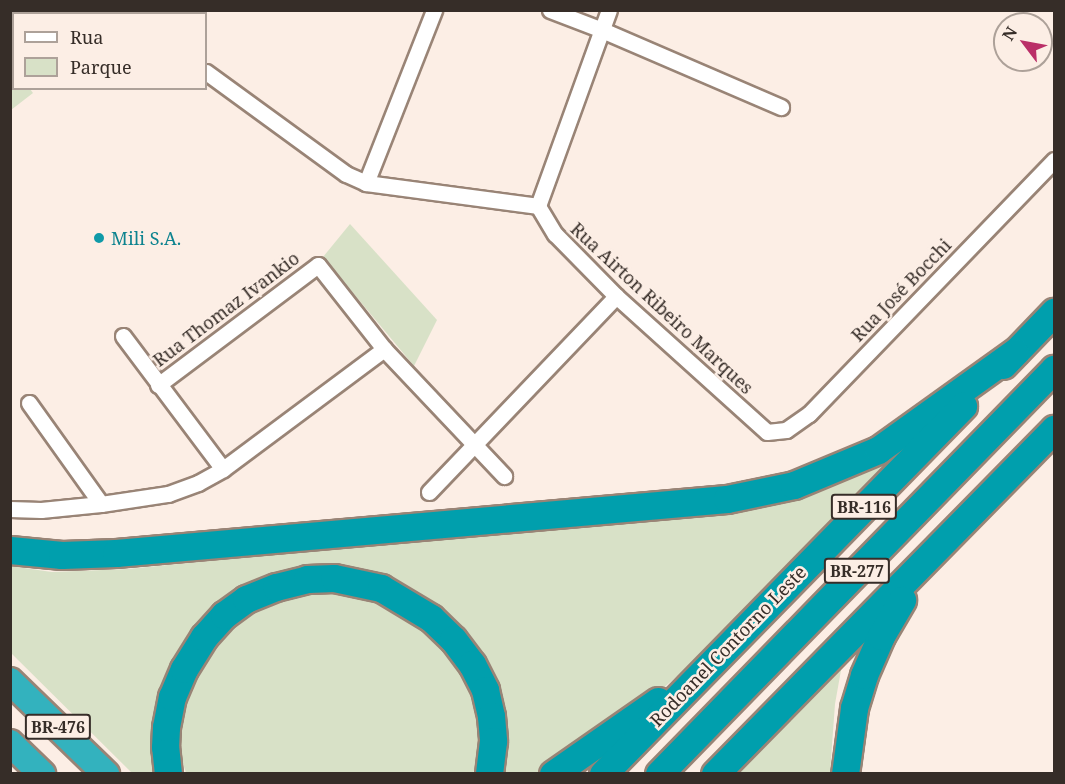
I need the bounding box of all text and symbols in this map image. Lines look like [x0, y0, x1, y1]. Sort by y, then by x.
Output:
legend [12, 12, 207, 90]
north arrow [993, 12, 1053, 72]
text: N [997, 22, 1022, 45]
text: Rua [70, 25, 103, 49]
text: Parque [70, 55, 132, 79]
street label: Rua Airton Ribeiro Marques [566, 218, 758, 398]
place label: Mili S.A. [111, 227, 181, 249]
marker: Mili S.A. [92, 231, 106, 245]
street label: Rua José Bocchi [847, 234, 955, 346]
street label: Rua Thomaz Ivankio [149, 247, 303, 371]
road number: BR-116 [830, 494, 898, 520]
road number: BR-277 [822, 558, 892, 584]
street label: Rodoanel Contorno Leste [646, 561, 810, 731]
road number: BR-476 [23, 714, 92, 740]

